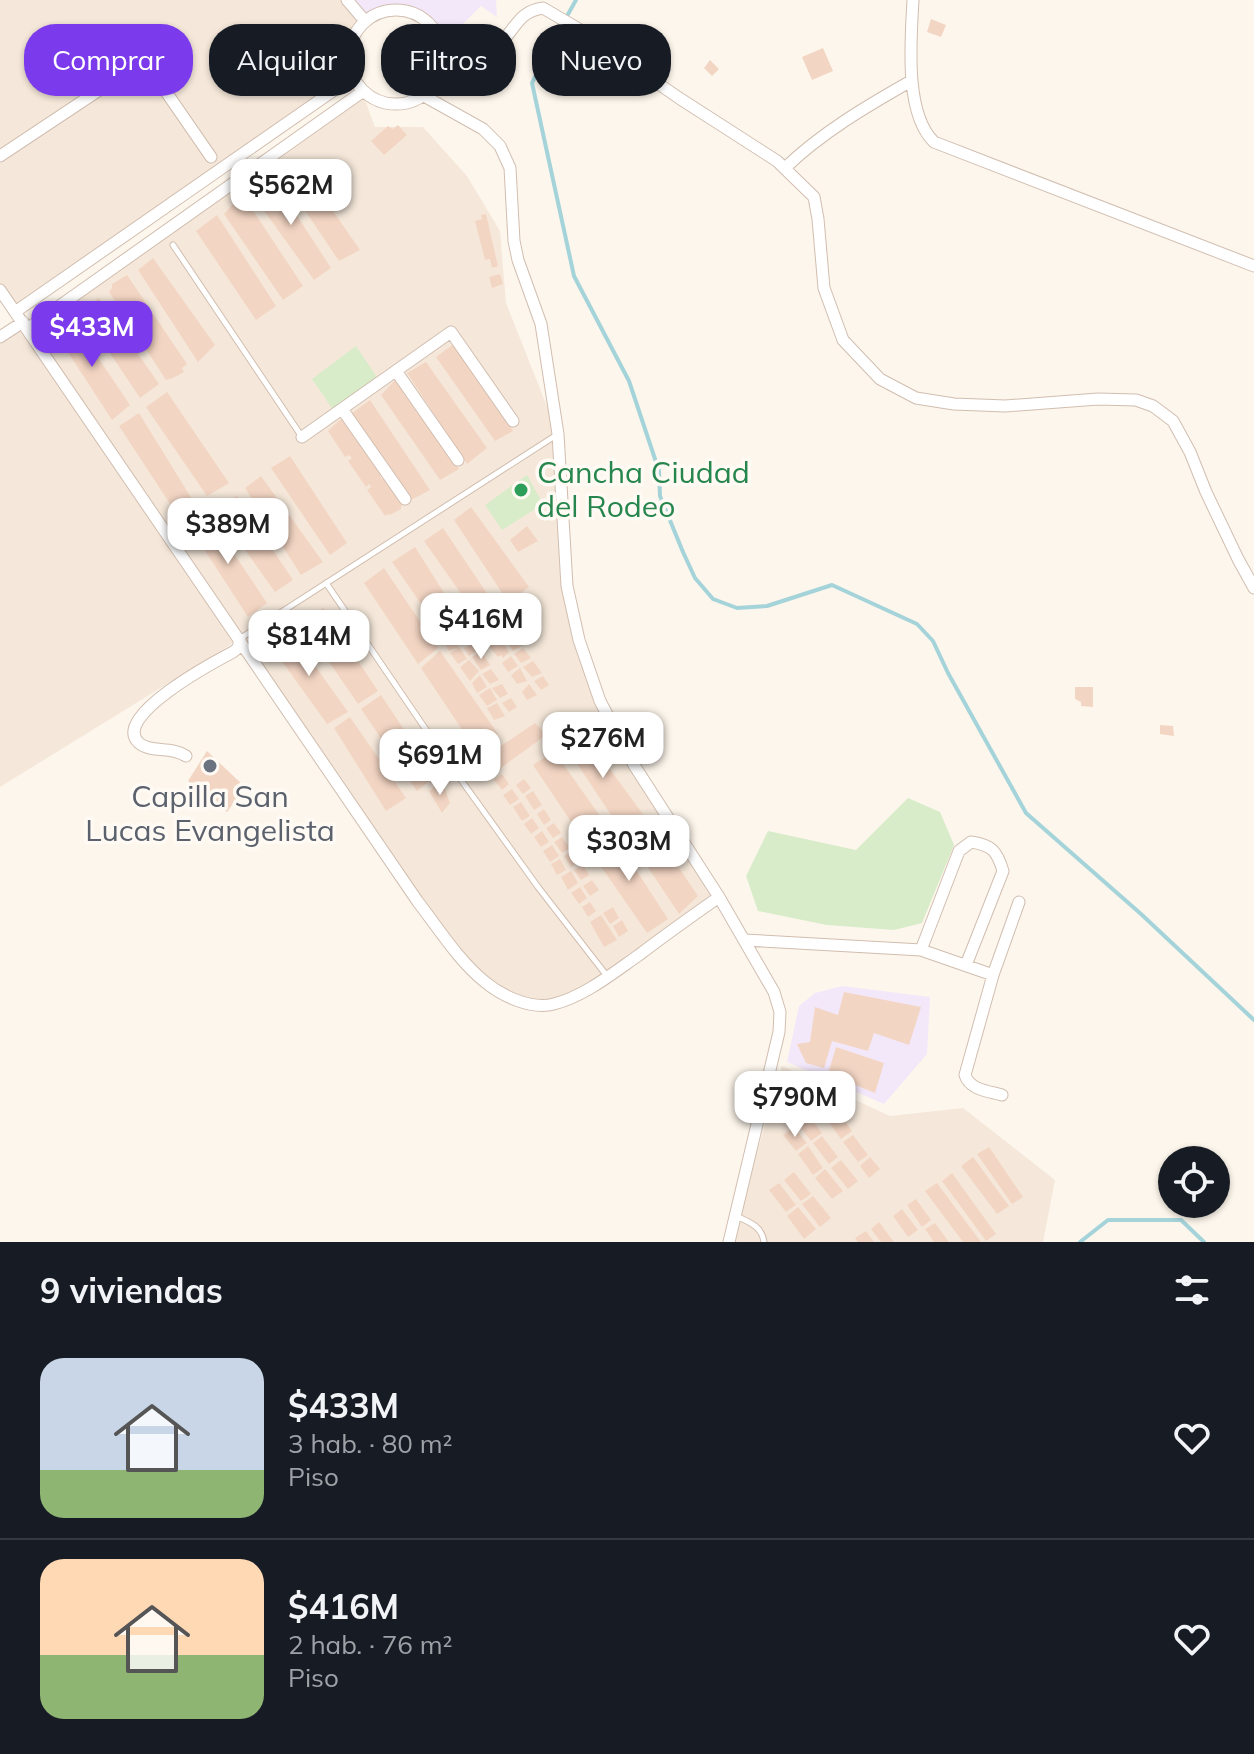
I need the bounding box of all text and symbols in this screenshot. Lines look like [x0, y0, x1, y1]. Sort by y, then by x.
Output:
chip: Comprar [24, 24, 193, 96]
chip: Alquilar [209, 24, 365, 96]
chip: Filtros [381, 24, 516, 96]
chip: Nuevo [532, 24, 671, 96]
pin: $562M [235, 159, 347, 227]
text: $562M [248, 168, 334, 201]
pin: $433M [36, 301, 148, 369]
text: $433M [49, 310, 135, 343]
place label: Cancha Ciudad del Rodeo [537, 453, 750, 525]
marker: Cancha Ciudad del Rodeo [512, 481, 530, 499]
pin: $389M [172, 498, 284, 566]
text: $389M [185, 507, 271, 540]
pin: $416M [425, 593, 537, 661]
text: $416M [438, 602, 524, 635]
pin: $814M [253, 610, 365, 678]
text: $814M [266, 619, 352, 652]
pin: $276M [547, 712, 659, 780]
text: $276M [560, 721, 646, 754]
pin: $691M [384, 729, 496, 797]
text: $691M [397, 738, 483, 771]
marker: Capilla San Lucas Evangelista [201, 757, 219, 775]
place label: Capilla San Lucas Evangelista [85, 777, 335, 849]
pin: $303M [573, 815, 685, 883]
text: $303M [586, 824, 672, 857]
pin: $790M [739, 1071, 851, 1139]
text: $790M [752, 1080, 838, 1113]
map controls [1158, 1146, 1230, 1218]
button: locate [1158, 1146, 1230, 1218]
icon: filters [1170, 1268, 1214, 1312]
text: 9 viviendas [40, 1269, 223, 1312]
text: $433M [288, 1384, 399, 1427]
icon: home [104, 1390, 200, 1486]
icon: heart [1170, 1416, 1214, 1460]
text: 3 hab. · 80 m² [288, 1427, 452, 1460]
text: Piso [288, 1460, 339, 1493]
text: $416M [288, 1585, 399, 1628]
icon: home [104, 1591, 200, 1687]
icon: heart [1170, 1617, 1214, 1661]
text: 2 hab. · 76 m² [288, 1628, 452, 1661]
text: Piso [288, 1661, 339, 1694]

